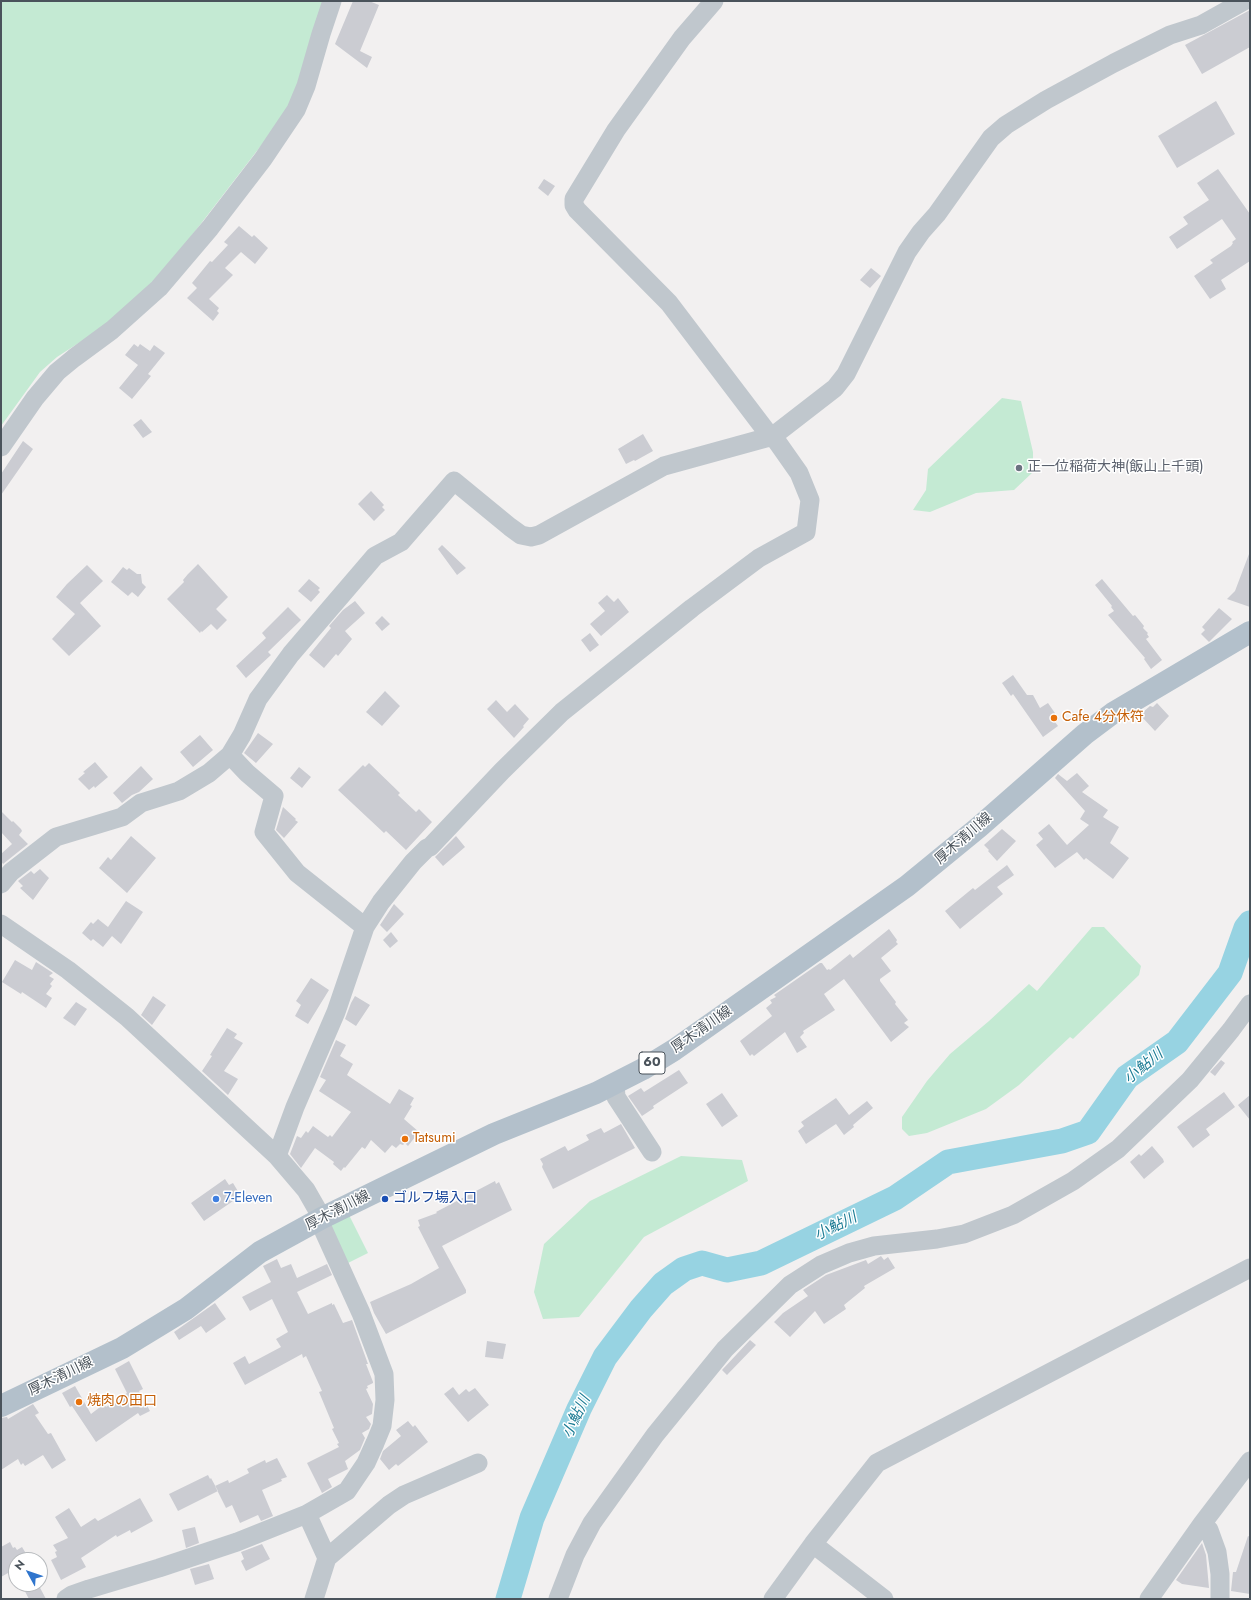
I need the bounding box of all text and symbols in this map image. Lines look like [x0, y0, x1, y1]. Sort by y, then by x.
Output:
place label: 正一位稲荷大神(飯山上千頭) [1027, 460, 1204, 476]
marker: 正一位稲荷大神(飯山上千頭) [1014, 463, 1024, 473]
place label: Cafe 4分休符 [1062, 710, 1144, 726]
marker: Cafe 4分休符 [1049, 713, 1059, 723]
street label: 厚木清川線 [932, 810, 996, 868]
street label: 厚木清川線 [669, 1003, 735, 1057]
water label: 小鮎川 [1121, 1046, 1167, 1088]
road number: 60 [639, 1052, 665, 1074]
place label: Tatsumi [413, 1131, 456, 1147]
marker: Tatsumi [400, 1134, 410, 1144]
street label: 厚木清川線 [303, 1188, 373, 1234]
place label: 7-Eleven [224, 1191, 273, 1207]
place label: ゴルフ場入口 [393, 1191, 477, 1207]
marker: 7-Eleven [211, 1194, 221, 1204]
marker: ゴルフ場入口 [380, 1194, 390, 1204]
water label: 小鮎川 [812, 1209, 860, 1245]
street label: 厚木清川線 [26, 1354, 96, 1400]
water label: 小鮎川 [559, 1393, 595, 1441]
place label: 焼肉の田口 [87, 1394, 157, 1410]
marker: 焼肉の田口 [74, 1397, 84, 1407]
north arrow [8, 1552, 48, 1592]
text: N [11, 1556, 29, 1573]

